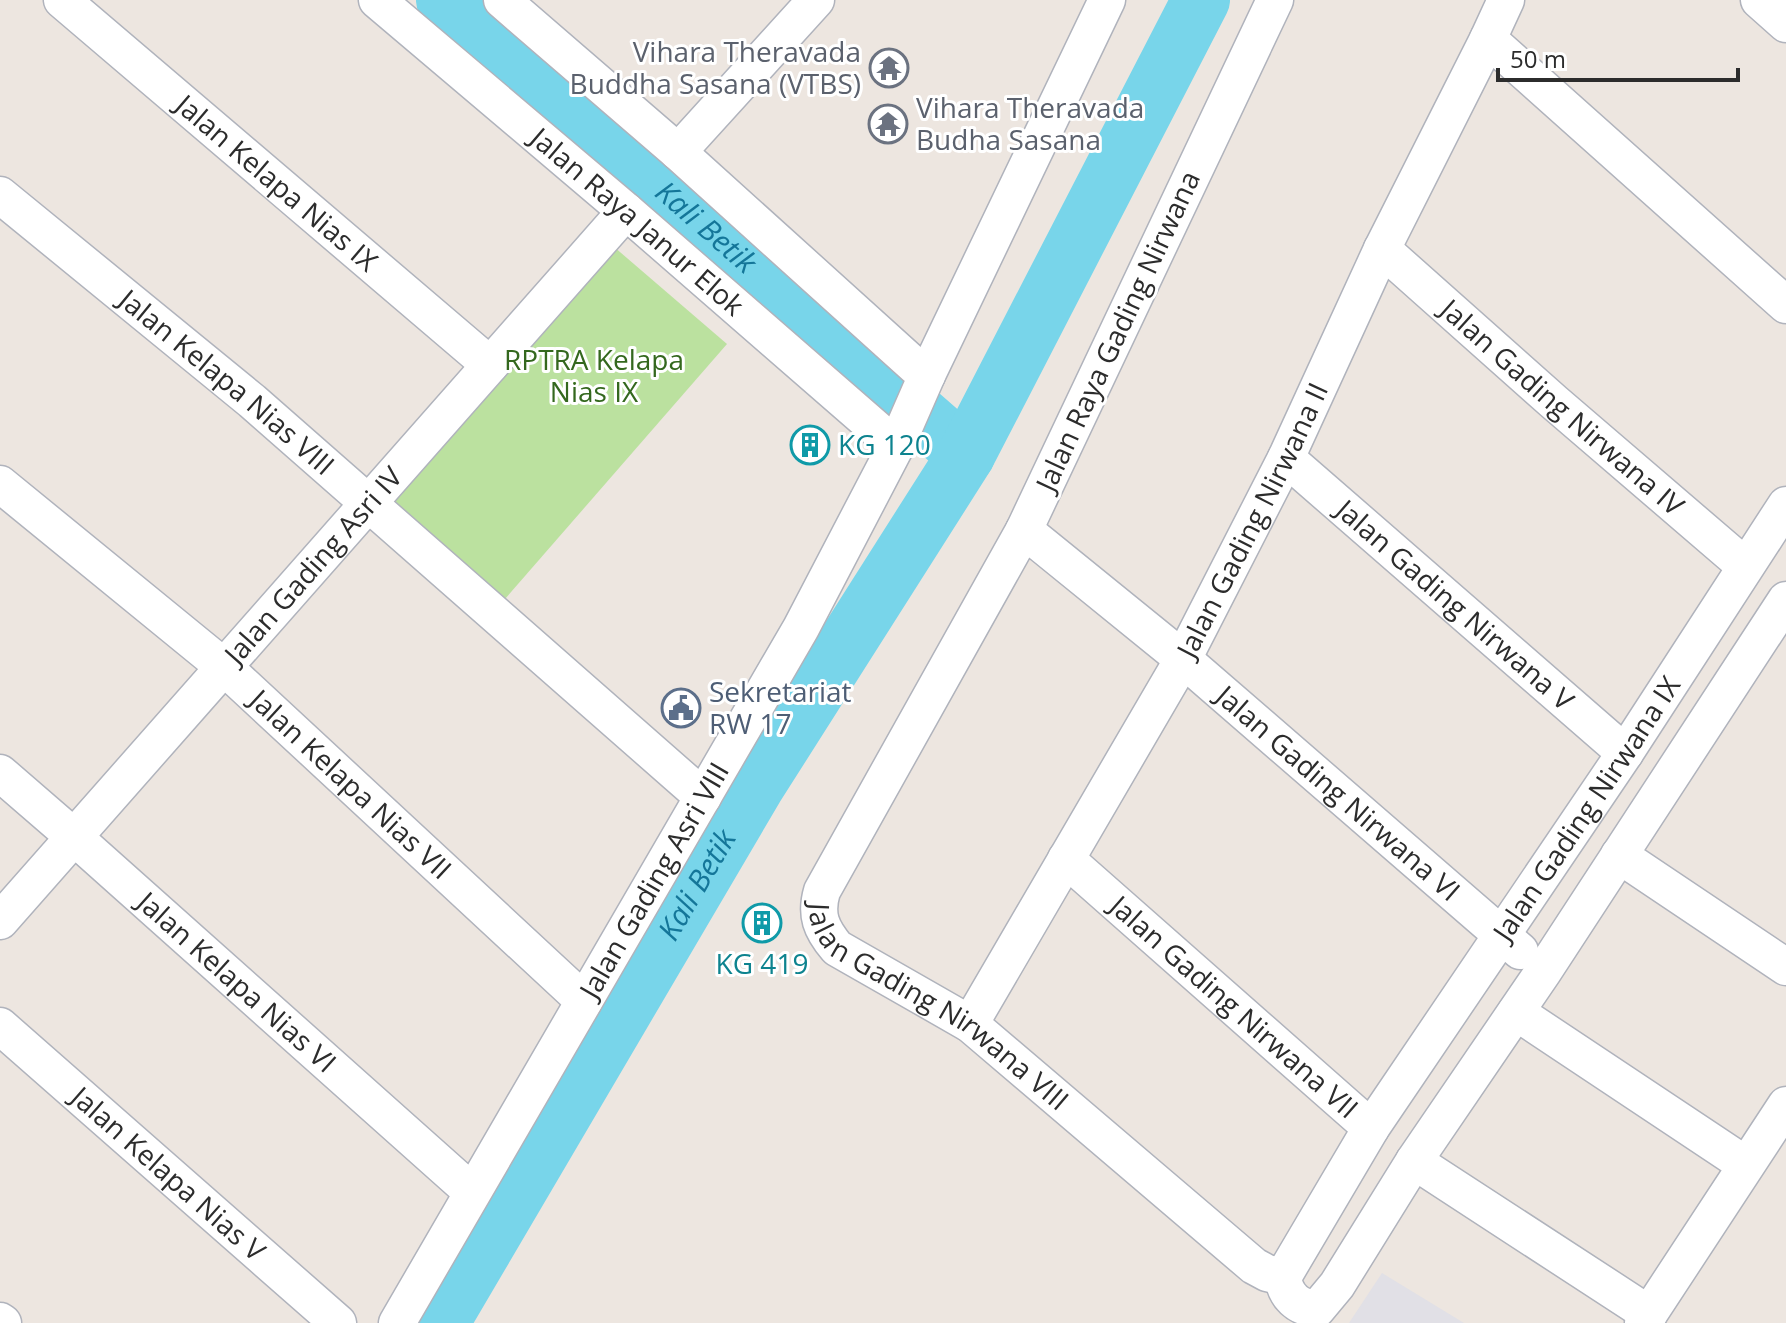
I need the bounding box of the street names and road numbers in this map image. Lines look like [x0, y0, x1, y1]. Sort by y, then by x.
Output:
street label: Jalan Kelapa Nias IX [166, 83, 387, 280]
street label: Jalan Raya Janur Elok [521, 117, 753, 324]
street label: Jalan Raya Gading Nirwana [1025, 164, 1208, 500]
street label: Jalan Kelapa Nias VIII [109, 278, 343, 483]
street label: Jalan Gading Nirwana IV [1431, 288, 1693, 524]
street label: Jalan Gading Nirwana II [1166, 376, 1336, 666]
street label: Jalan Gading Asri IV [213, 458, 410, 674]
street label: Jalan Gading Nirwana V [1326, 488, 1583, 718]
street label: Jalan Gading Nirwana IX [1482, 668, 1688, 950]
street label: Jalan Gading Nirwana VI [1206, 674, 1469, 909]
street label: Jalan Kelapa Nias VII [240, 679, 460, 887]
street label: Jalan Gading Asri VIII [568, 755, 737, 1007]
street label: Jalan Kelapa Nias VI [128, 881, 345, 1080]
street label: Jalan Gading Nirwana VII [1100, 885, 1367, 1126]
street label: Jalan Gading Nirwana VIII [801, 899, 1077, 1118]
street label: Jalan Kelapa Nias V [61, 1075, 274, 1269]

